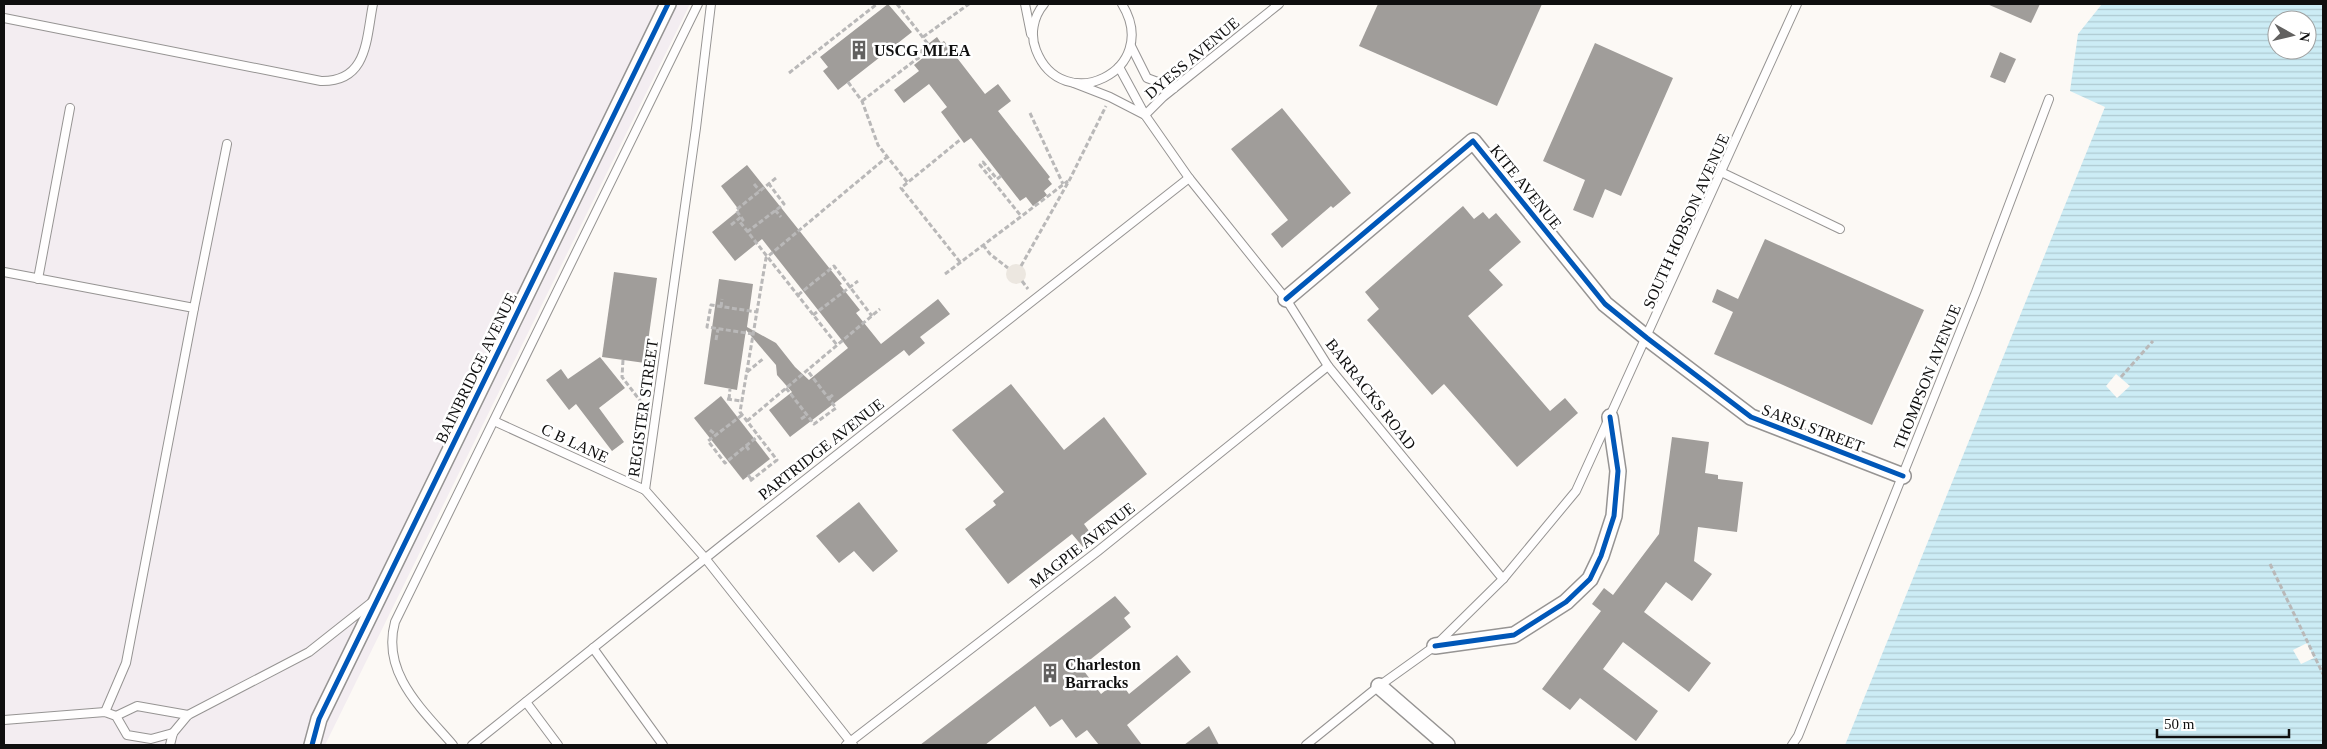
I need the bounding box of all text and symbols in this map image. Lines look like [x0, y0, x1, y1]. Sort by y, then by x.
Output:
north arrow [2267, 10, 2317, 60]
street label: DYESS AVENUE [1142, 14, 1242, 102]
text: N [2296, 31, 2313, 43]
building icon: USCG MLEA [848, 39, 870, 61]
place label: USCG MLEA [874, 42, 971, 59]
street label: SOUTH HOBSON AVENUE [1640, 131, 1732, 311]
street label: KITE AVENUE [1487, 142, 1565, 232]
street label: BAINBRIDGE AVENUE [432, 290, 520, 446]
street label: THOMPSON AVENUE [1890, 302, 1964, 452]
street label: BARRACKS ROAD [1323, 335, 1419, 453]
street label: REGISTER STREET [625, 338, 661, 478]
street label: PARTRIDGE AVENUE [755, 395, 887, 503]
street label: SARSI STREET [1760, 401, 1867, 455]
street label: C B LANE [539, 420, 611, 466]
street label: MAGPIE AVENUE [1026, 499, 1138, 591]
place label: Charleston Barracks [1065, 656, 1141, 691]
building icon: Charleston Barracks [1039, 662, 1061, 684]
scale bar [2157, 706, 2290, 738]
text: 50 m [2164, 716, 2195, 732]

